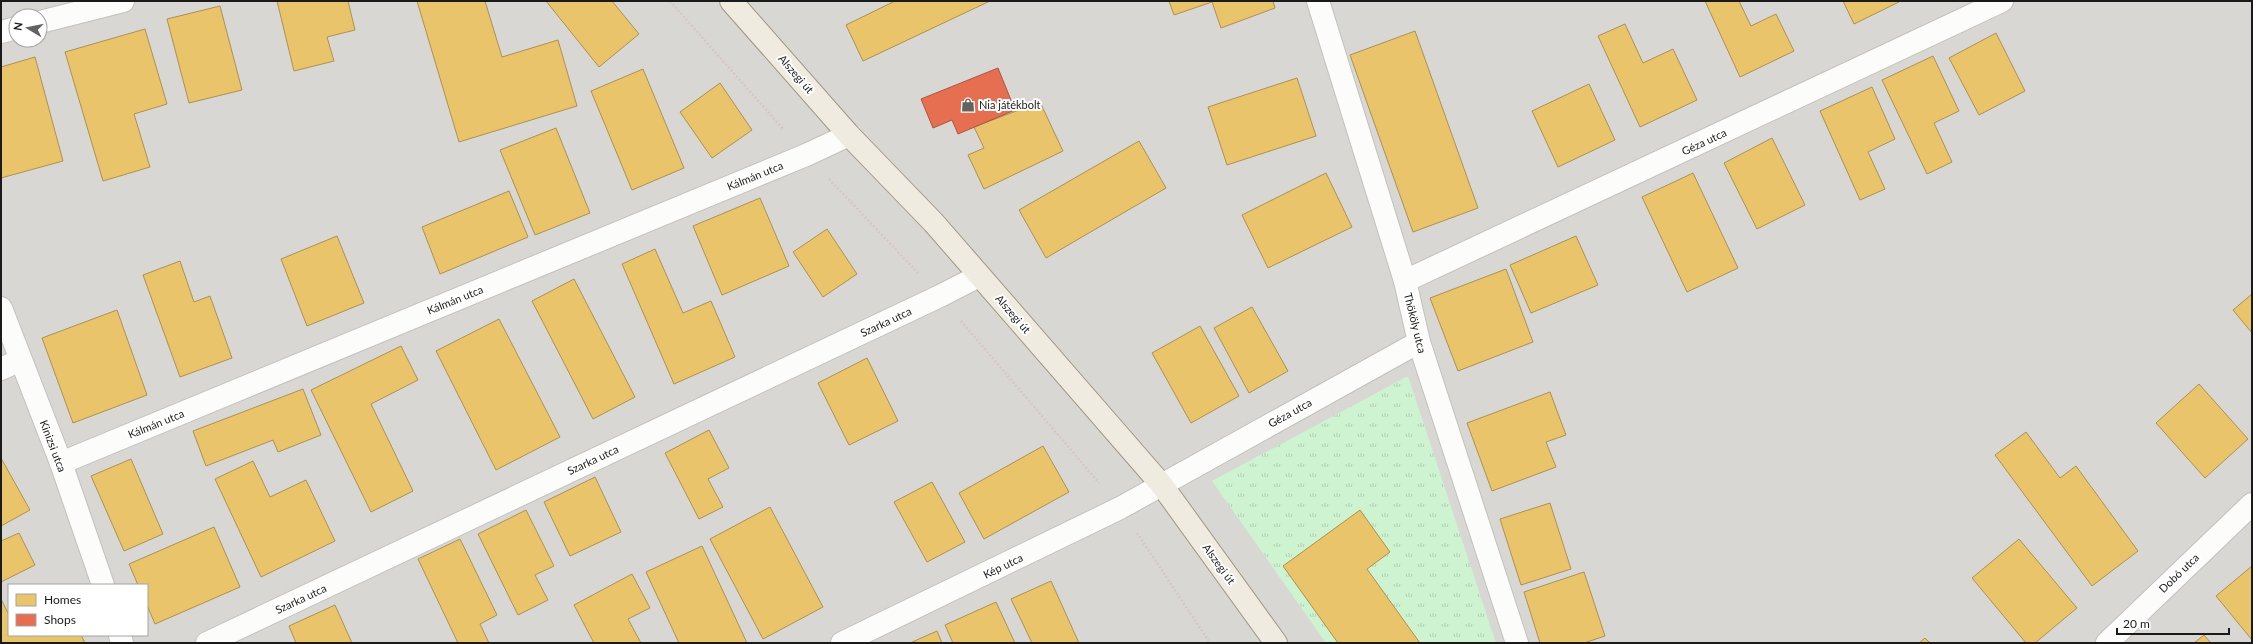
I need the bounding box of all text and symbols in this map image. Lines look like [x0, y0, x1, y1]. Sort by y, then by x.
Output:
north arrow [8, 8, 48, 48]
text: N [11, 21, 25, 31]
street label: Alszegi út [776, 52, 817, 96]
shop icon: Nia játékbolt [960, 97, 976, 113]
place label: Nia játékbolt [979, 98, 1041, 111]
street label: Géza utca [1679, 126, 1728, 158]
street label: Kálmán utca [725, 158, 785, 193]
street label: Kálmán utca [425, 282, 485, 317]
street label: Thököly utca [1402, 291, 1429, 354]
street label: Alszegi út [993, 292, 1034, 336]
street label: Szarka utca [858, 304, 913, 339]
street label: Géza utca [1266, 395, 1314, 430]
street label: Kálmán utca [126, 406, 186, 441]
street label: Kinizsi utca [38, 418, 69, 474]
street label: Szarka utca [565, 442, 620, 477]
street label: Alszegi út [1200, 541, 1238, 586]
street label: Kép utca [981, 550, 1025, 581]
street label: Dobó utca [2156, 550, 2201, 595]
street label: Szarka utca [273, 581, 328, 616]
legend [8, 584, 148, 636]
text: Homes [44, 592, 81, 607]
scale bar [2117, 610, 2229, 636]
text: Shops [44, 612, 76, 627]
text: 20 m [2123, 616, 2150, 631]

